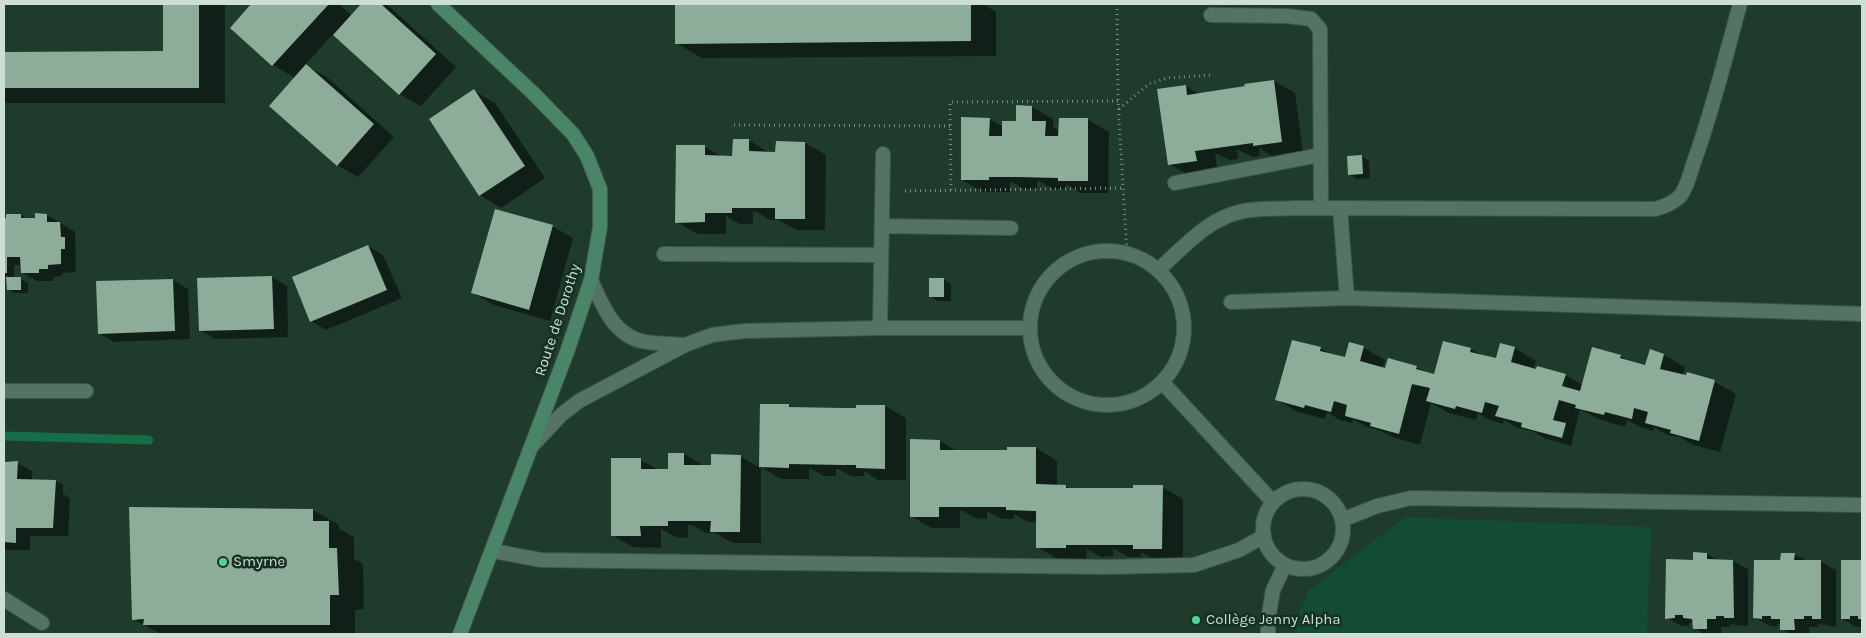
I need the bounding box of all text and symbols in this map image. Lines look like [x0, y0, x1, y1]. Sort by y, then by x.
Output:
street label: Route de Dorothy [531, 262, 585, 378]
place label: Smyrne [233, 553, 285, 571]
marker: Smyrne [217, 556, 229, 568]
place label: Collège Jenny Alpha [1206, 611, 1341, 629]
marker: Collège Jenny Alpha [1190, 614, 1202, 626]

